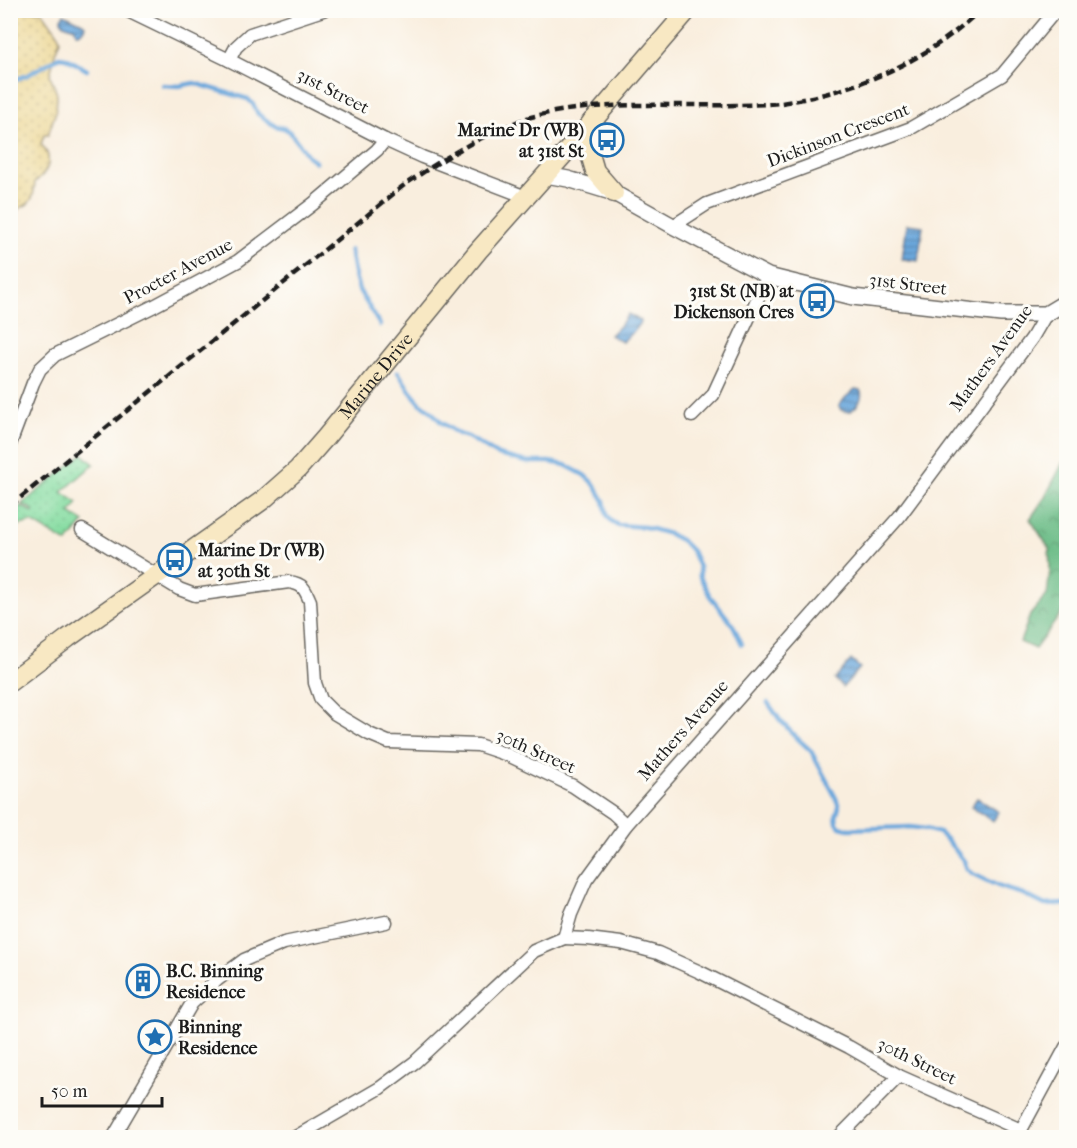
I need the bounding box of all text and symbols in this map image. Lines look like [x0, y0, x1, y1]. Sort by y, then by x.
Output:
street label: 31st Street [293, 64, 373, 119]
street label: Dickinson Crescent [764, 98, 913, 172]
place label: Marine Dr (WB) at 31st St [457, 120, 585, 162]
bus stop icon: Marine Dr (WB) at 31st St [589, 122, 625, 158]
street label: Procter Avenue [120, 234, 236, 309]
street label: 31st Street [868, 269, 949, 300]
place label: 31st St (NB) at Dickenson Cres [674, 281, 795, 323]
bus stop icon: 31st St (NB) at Dickenson Cres [799, 283, 835, 319]
street label: Mathers Avenue [946, 301, 1037, 416]
street label: Marine Drive [335, 329, 418, 423]
place label: Marine Dr (WB) at 30th St [197, 540, 324, 582]
bus stop icon: Marine Dr (WB) at 30th St [157, 542, 193, 578]
street label: Mathers Avenue [634, 676, 733, 785]
street label: 30th Street [493, 725, 580, 779]
place label: B.C. Binning Residence [166, 961, 265, 1003]
building icon: B.C. Binning Residence [125, 963, 161, 999]
place label: Binning Residence [178, 1017, 258, 1059]
place icon: Binning Residence [137, 1019, 173, 1055]
street label: 30th Street [874, 1033, 960, 1090]
scale bar [42, 1070, 162, 1108]
text: 50 m [51, 1081, 88, 1102]

